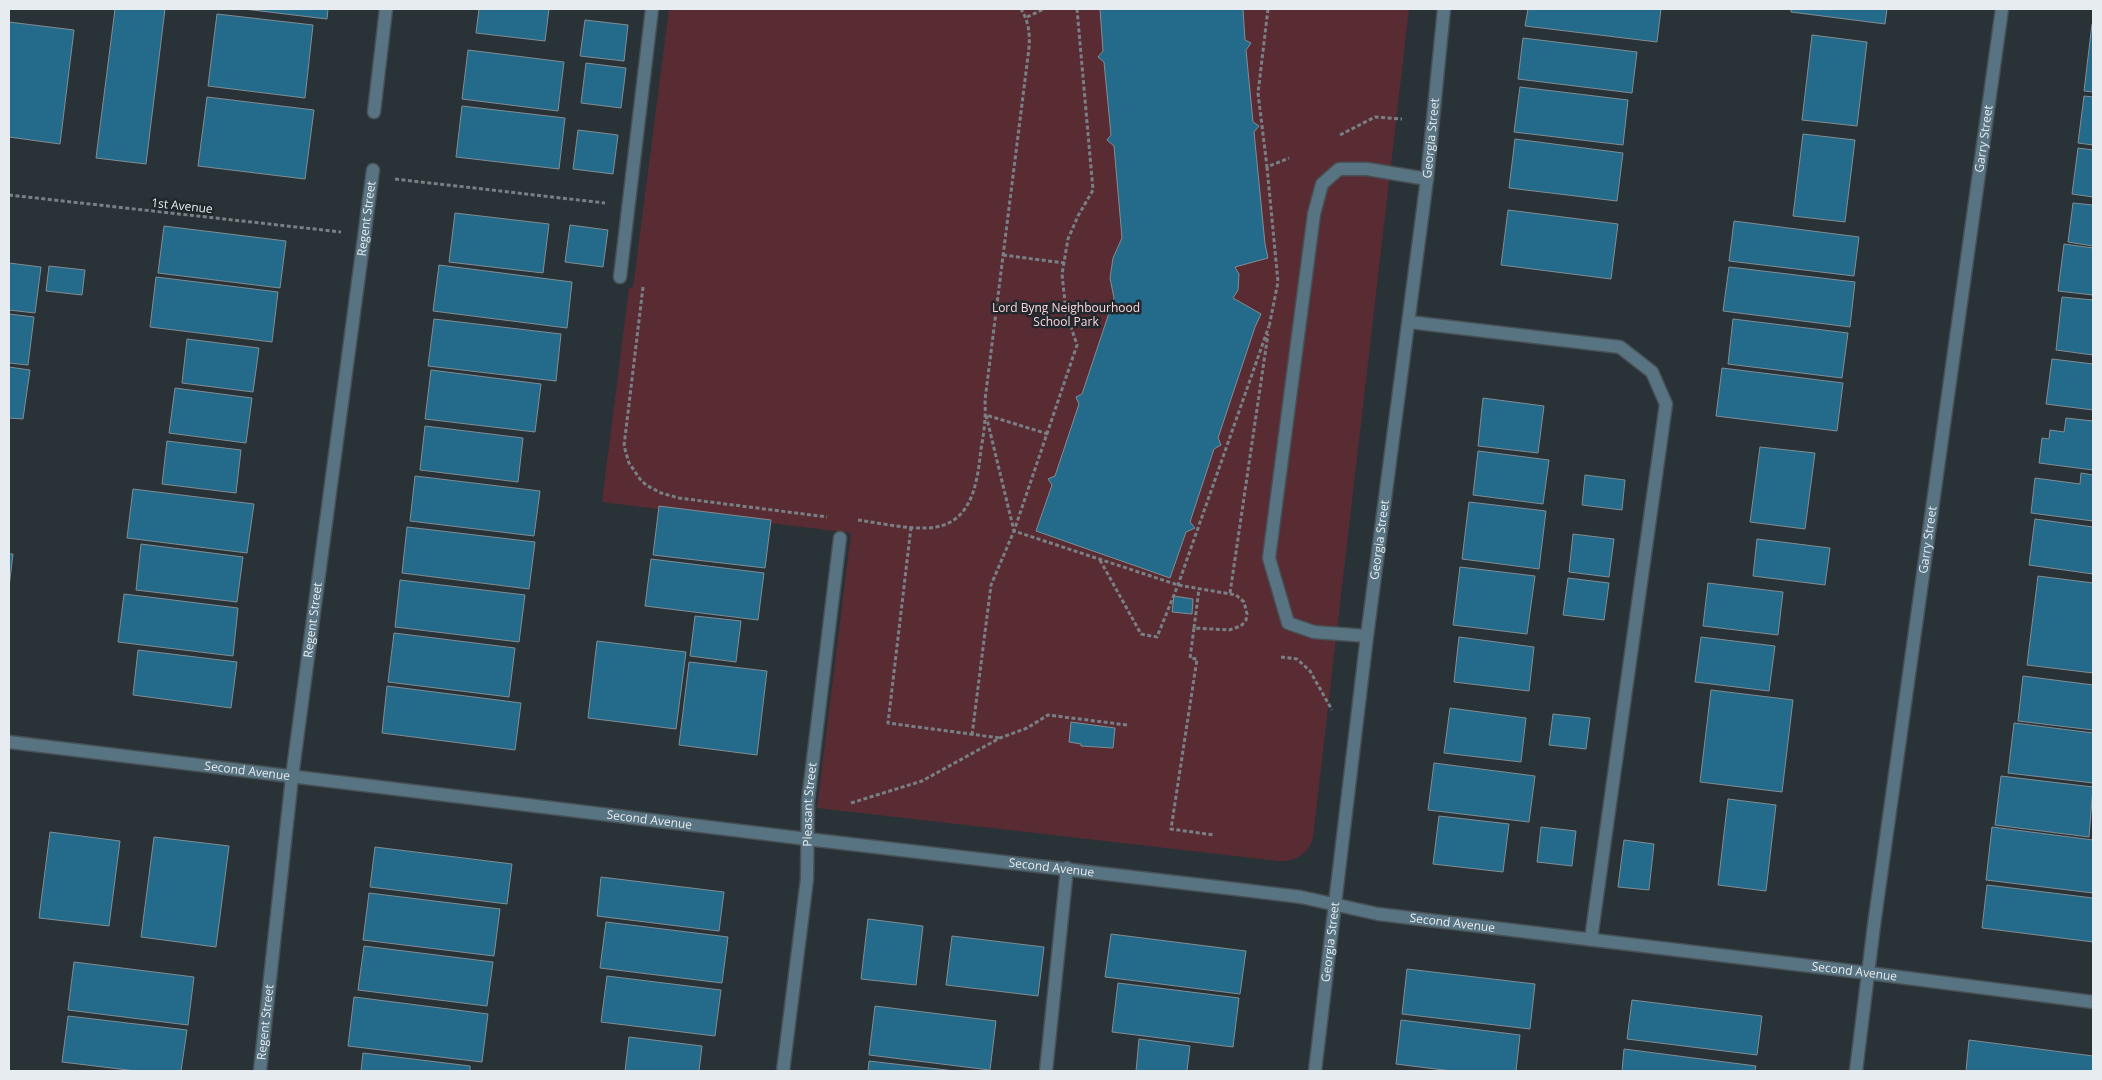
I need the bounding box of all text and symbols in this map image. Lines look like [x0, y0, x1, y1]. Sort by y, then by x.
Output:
street label: Georgia Street [1418, 97, 1443, 179]
street label: Garry Street [1970, 104, 1996, 173]
street label: Regent Street [353, 180, 379, 257]
street label: 1st Avenue [150, 194, 214, 217]
park label: Lord Byng Neighbourhood School Park [992, 299, 1140, 330]
street label: Georgia Street [1365, 499, 1393, 581]
street label: Garry Street [1914, 505, 1940, 575]
street label: Regent Street [299, 581, 326, 659]
street label: Second Avenue [204, 757, 291, 784]
street label: Pleasant Street [798, 762, 821, 847]
street label: Second Avenue [606, 806, 693, 833]
street label: Second Avenue [1008, 854, 1095, 881]
street label: Georgia Street [1317, 901, 1343, 983]
street label: Second Avenue [1409, 909, 1496, 936]
street label: Second Avenue [1811, 957, 1898, 985]
street label: Regent Street [252, 984, 277, 1061]

